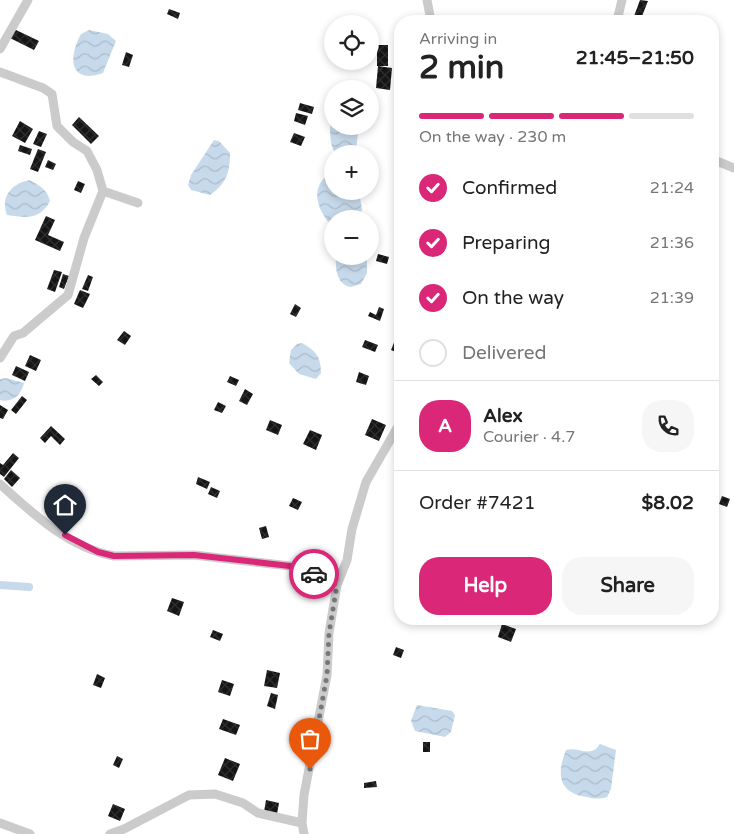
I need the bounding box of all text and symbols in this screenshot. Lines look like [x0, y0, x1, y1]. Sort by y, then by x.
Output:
map controls [324, 15, 379, 265]
button: locate [324, 15, 379, 70]
text: Arriving in [419, 29, 497, 49]
text: 21:45–21:50 [576, 47, 694, 69]
text: 2 min [419, 49, 504, 87]
button: layers [324, 80, 379, 135]
text: On the way · 230 m [419, 127, 566, 147]
button: + [324, 145, 379, 200]
icon: check [419, 174, 447, 202]
text: Confirmed [462, 177, 557, 199]
text: 21:24 [650, 178, 694, 198]
button: − [324, 210, 379, 265]
icon: check [419, 229, 447, 257]
text: Preparing [462, 232, 551, 254]
text: 21:36 [650, 233, 694, 253]
icon: check [419, 284, 447, 312]
text: On the way [462, 287, 564, 309]
text: 21:39 [650, 288, 694, 308]
text: Delivered [462, 342, 547, 364]
button: phone [642, 400, 694, 452]
text: Alex [483, 405, 523, 427]
text: A [438, 415, 452, 437]
text: Courier · 4.7 [483, 427, 575, 447]
pin [44, 484, 86, 535]
icon: home [51, 491, 79, 519]
text: Order #7421 [419, 492, 536, 514]
text: $8.02 [642, 492, 694, 514]
courier [289, 549, 339, 599]
button: Help [419, 557, 552, 615]
button: Share [562, 557, 694, 615]
icon: car [300, 560, 328, 588]
pin [289, 718, 331, 769]
icon: bag [296, 725, 324, 753]

